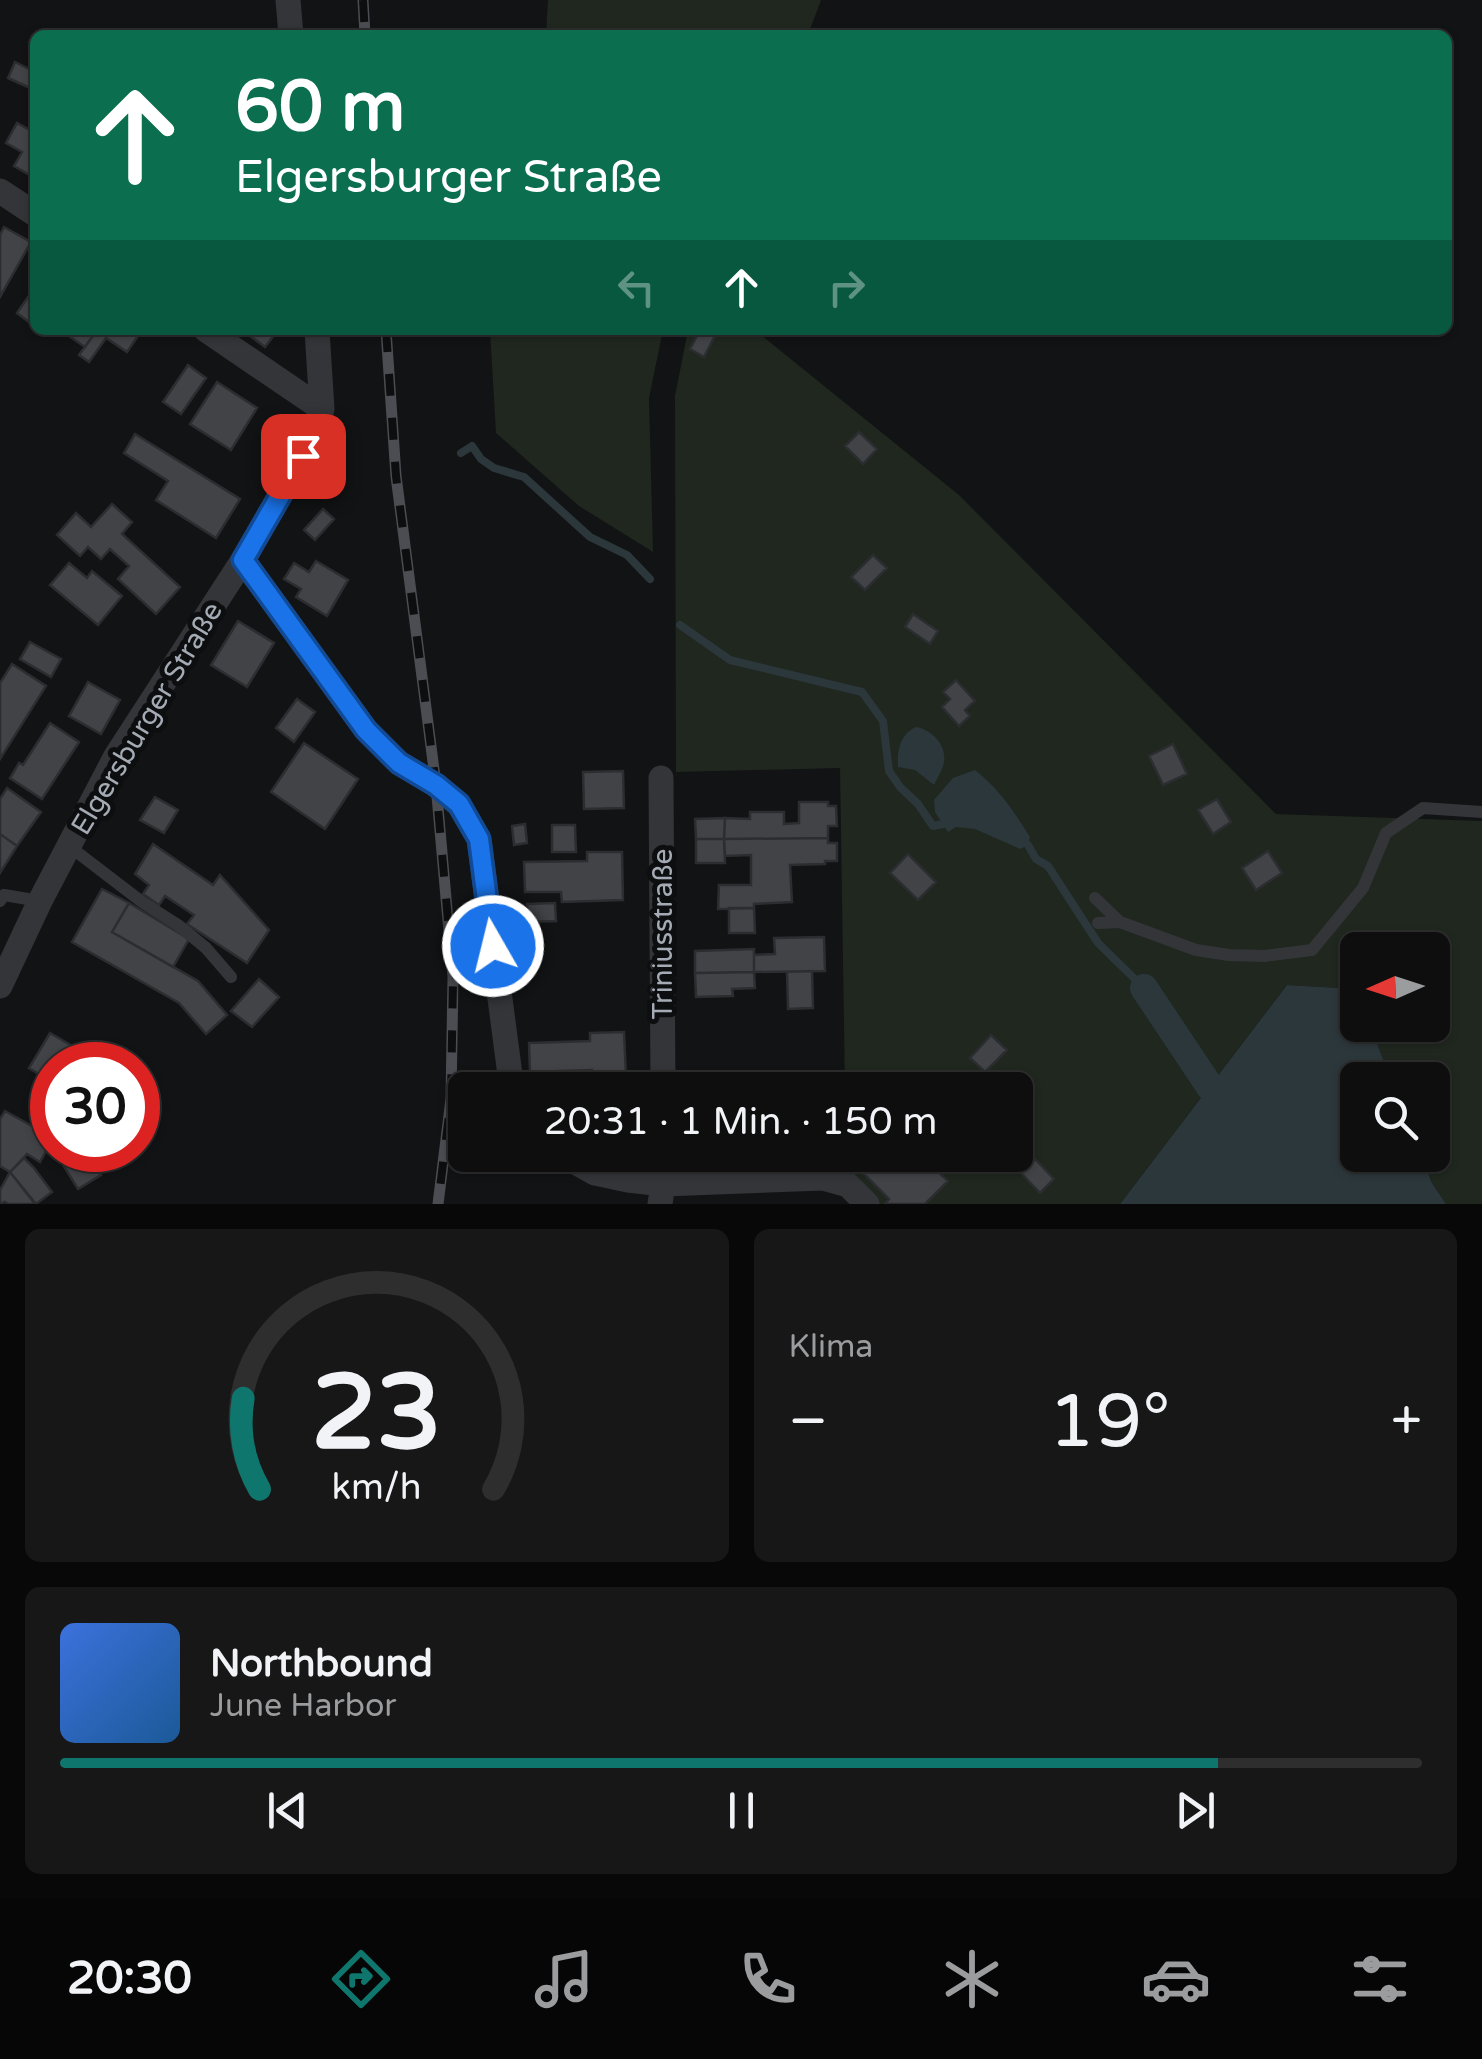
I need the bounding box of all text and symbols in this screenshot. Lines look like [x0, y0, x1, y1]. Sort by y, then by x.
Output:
text: 60 m [235, 66, 405, 150]
icon: ahead [70, 70, 200, 200]
text: Elgersburger Straße [235, 151, 662, 205]
icon: left [609, 260, 664, 315]
icon: ahead [714, 260, 769, 315]
icon: right [819, 260, 874, 315]
pin [261, 414, 346, 499]
icon: arrive [276, 429, 331, 484]
street label: Elgersburger Straße [64, 596, 230, 841]
street label: Triniusstraße [646, 849, 680, 1019]
position arrow [441, 894, 545, 998]
north arrow [1340, 932, 1450, 1042]
map controls [1340, 932, 1450, 1172]
speed limit sign: 30 [30, 1042, 160, 1172]
button: search [1340, 1062, 1450, 1172]
text: 20:31 · 1 Min. · 150 m [544, 1099, 937, 1145]
text: Klima [789, 1328, 873, 1366]
text: 23 [311, 1352, 442, 1477]
text: 19° [1048, 1377, 1171, 1467]
text: − [789, 1389, 828, 1455]
text: + [1391, 1389, 1422, 1455]
text: km/h [332, 1466, 422, 1509]
text: Northbound [210, 1641, 433, 1687]
text: June Harbor [210, 1687, 397, 1725]
icon: previous [260, 1783, 315, 1838]
icon: pause [714, 1783, 769, 1838]
icon: next [1168, 1783, 1223, 1838]
icon: directions [326, 1944, 396, 2014]
icon: music [529, 1944, 599, 2014]
icon: phone [733, 1944, 803, 2014]
icon: climate [937, 1944, 1007, 2014]
icon: car [1141, 1944, 1211, 2014]
icon: filters [1345, 1944, 1415, 2014]
text: 20:30 [67, 1952, 192, 2006]

